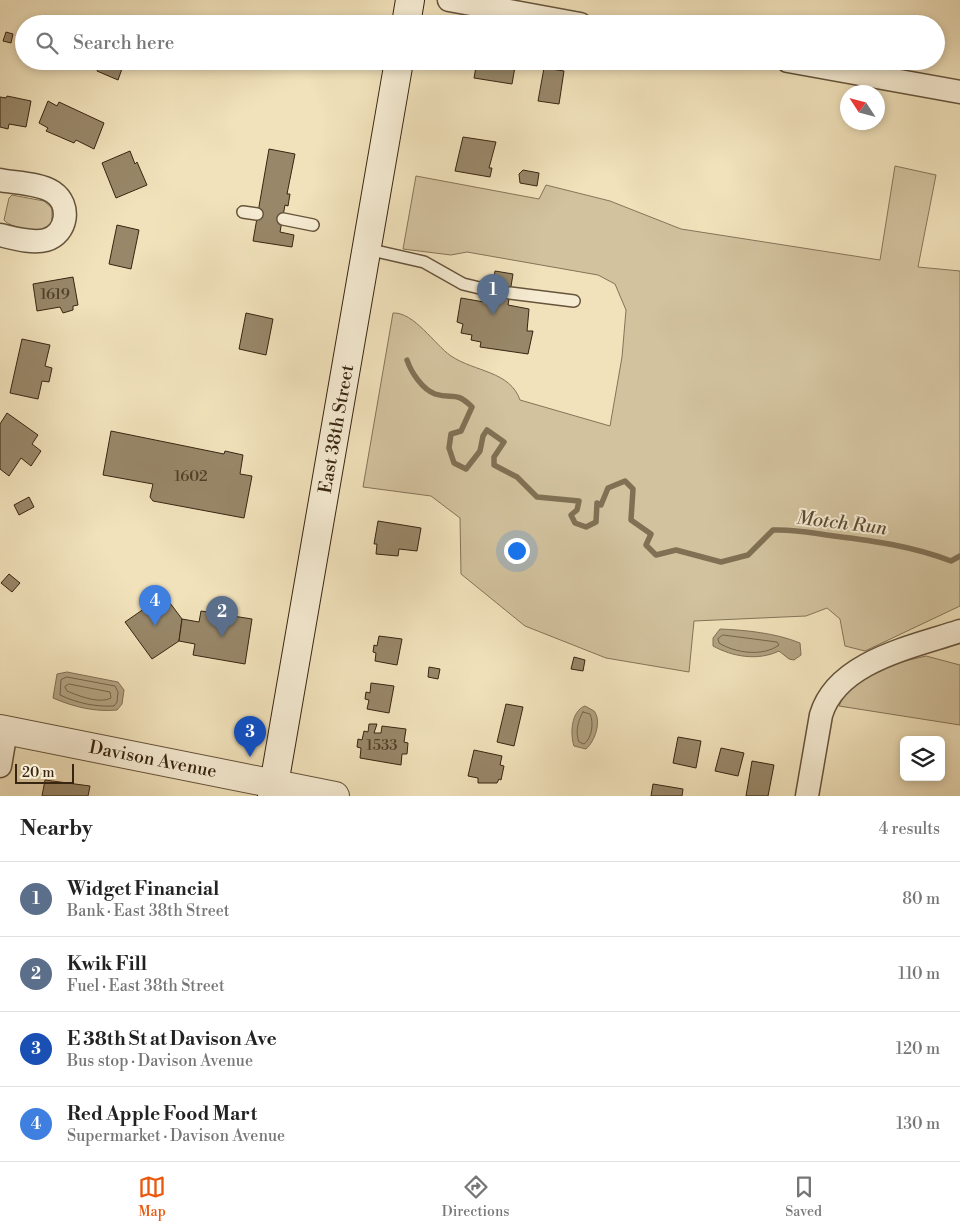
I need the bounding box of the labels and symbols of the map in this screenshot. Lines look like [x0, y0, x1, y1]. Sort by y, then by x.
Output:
north arrow [840, 85, 885, 130]
pin: 1 [477, 274, 509, 315]
house number: 1619 [40, 285, 70, 304]
street label: East 38th Street [314, 362, 359, 495]
house number: 1602 [174, 467, 208, 486]
water label: Motch Run [795, 506, 889, 540]
your location [504, 538, 530, 564]
pin: 4 [139, 585, 171, 626]
pin: 2 [206, 596, 238, 637]
pin: 3 [234, 716, 266, 757]
street label: Davison Avenue [87, 736, 219, 783]
house number: 1533 [366, 736, 398, 755]
scale bar [15, 761, 74, 784]

